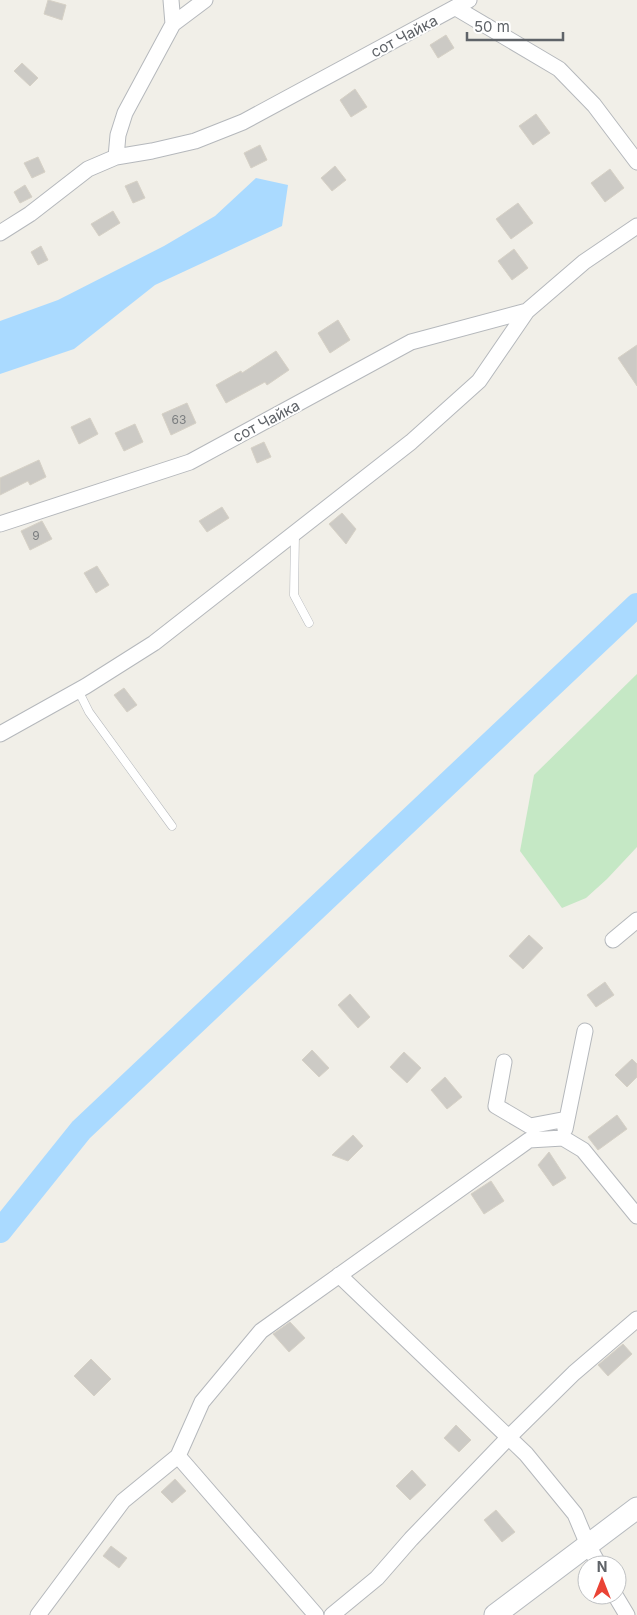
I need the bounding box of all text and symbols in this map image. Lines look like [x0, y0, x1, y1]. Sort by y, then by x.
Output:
street label: сот Чайка [367, 10, 441, 62]
scale bar [467, 10, 563, 42]
text: 50 m [474, 17, 510, 36]
street label: сот Чайка [229, 395, 303, 447]
house number: 63 [172, 412, 186, 427]
house number: 9 [32, 528, 40, 543]
north arrow [577, 1555, 627, 1605]
text: N [597, 1558, 607, 1575]

